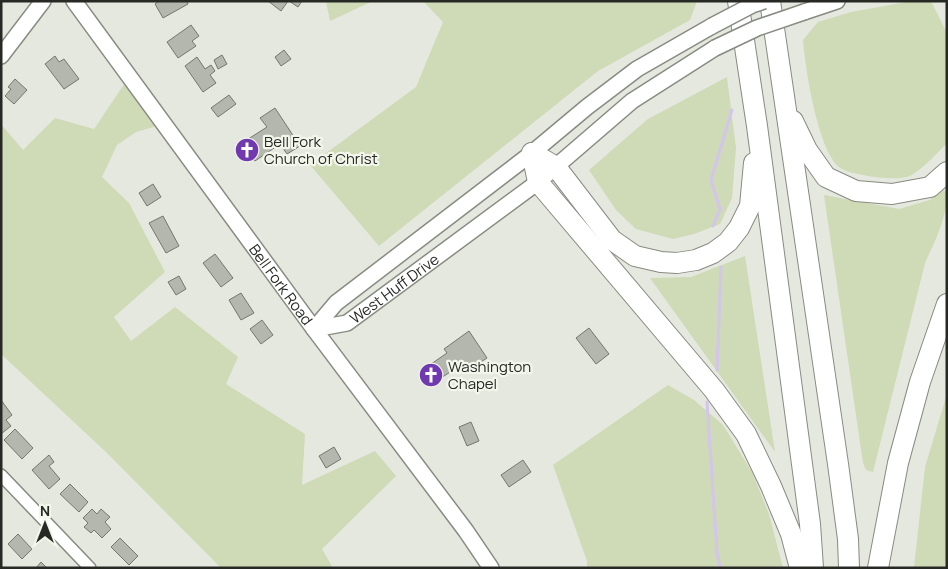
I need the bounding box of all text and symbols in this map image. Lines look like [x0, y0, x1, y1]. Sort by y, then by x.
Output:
place label: Bell Fork Church of Christ [264, 131, 378, 169]
church icon: Bell Fork Church of Christ [234, 137, 260, 163]
street label: Bell Fork Road [245, 239, 318, 329]
street label: West Huff Drive [345, 248, 443, 328]
place label: Washington Chapel [448, 356, 531, 394]
church icon: Washington Chapel [418, 362, 444, 388]
north arrow [20, 499, 70, 549]
text: N [40, 501, 50, 520]

